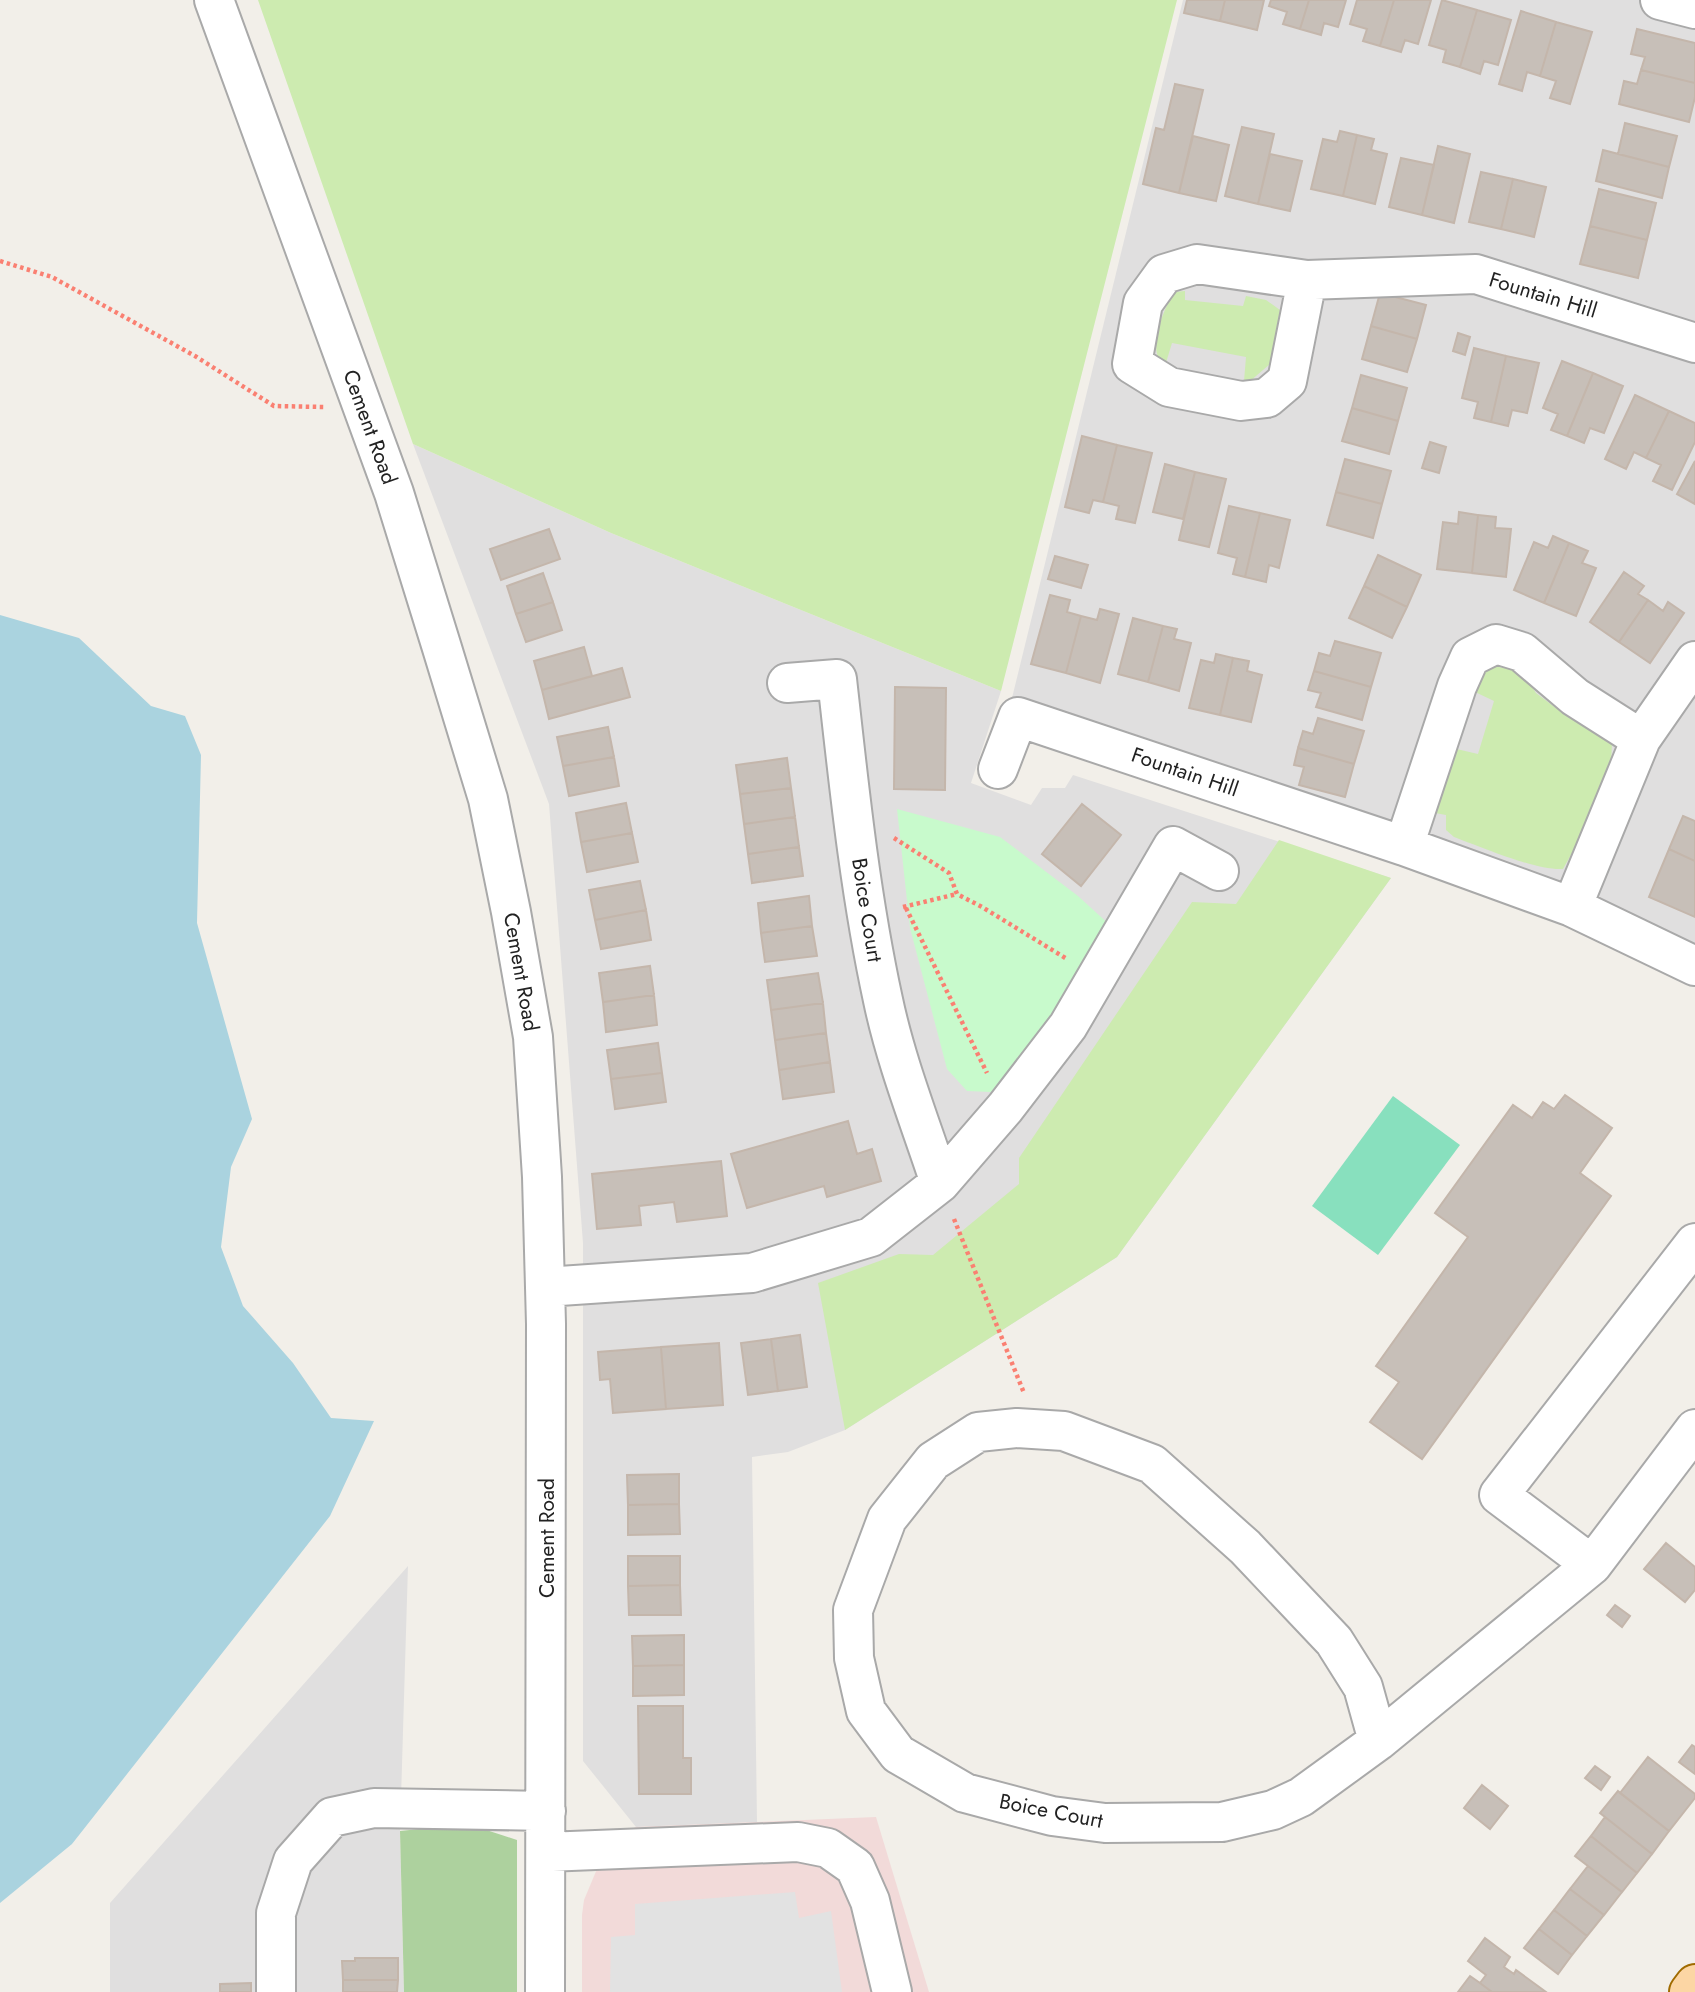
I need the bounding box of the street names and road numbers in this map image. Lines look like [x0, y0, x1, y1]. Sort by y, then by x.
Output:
street label: Fountain Hill [1485, 264, 1601, 326]
street label: Cement Road [335, 365, 405, 489]
street label: Fountain Hill [1127, 740, 1243, 804]
street label: Boice Court [844, 856, 890, 964]
street label: Cement Road [496, 910, 546, 1034]
street label: Cement Road [532, 1478, 562, 1598]
street label: Boice Court [997, 1786, 1105, 1836]

